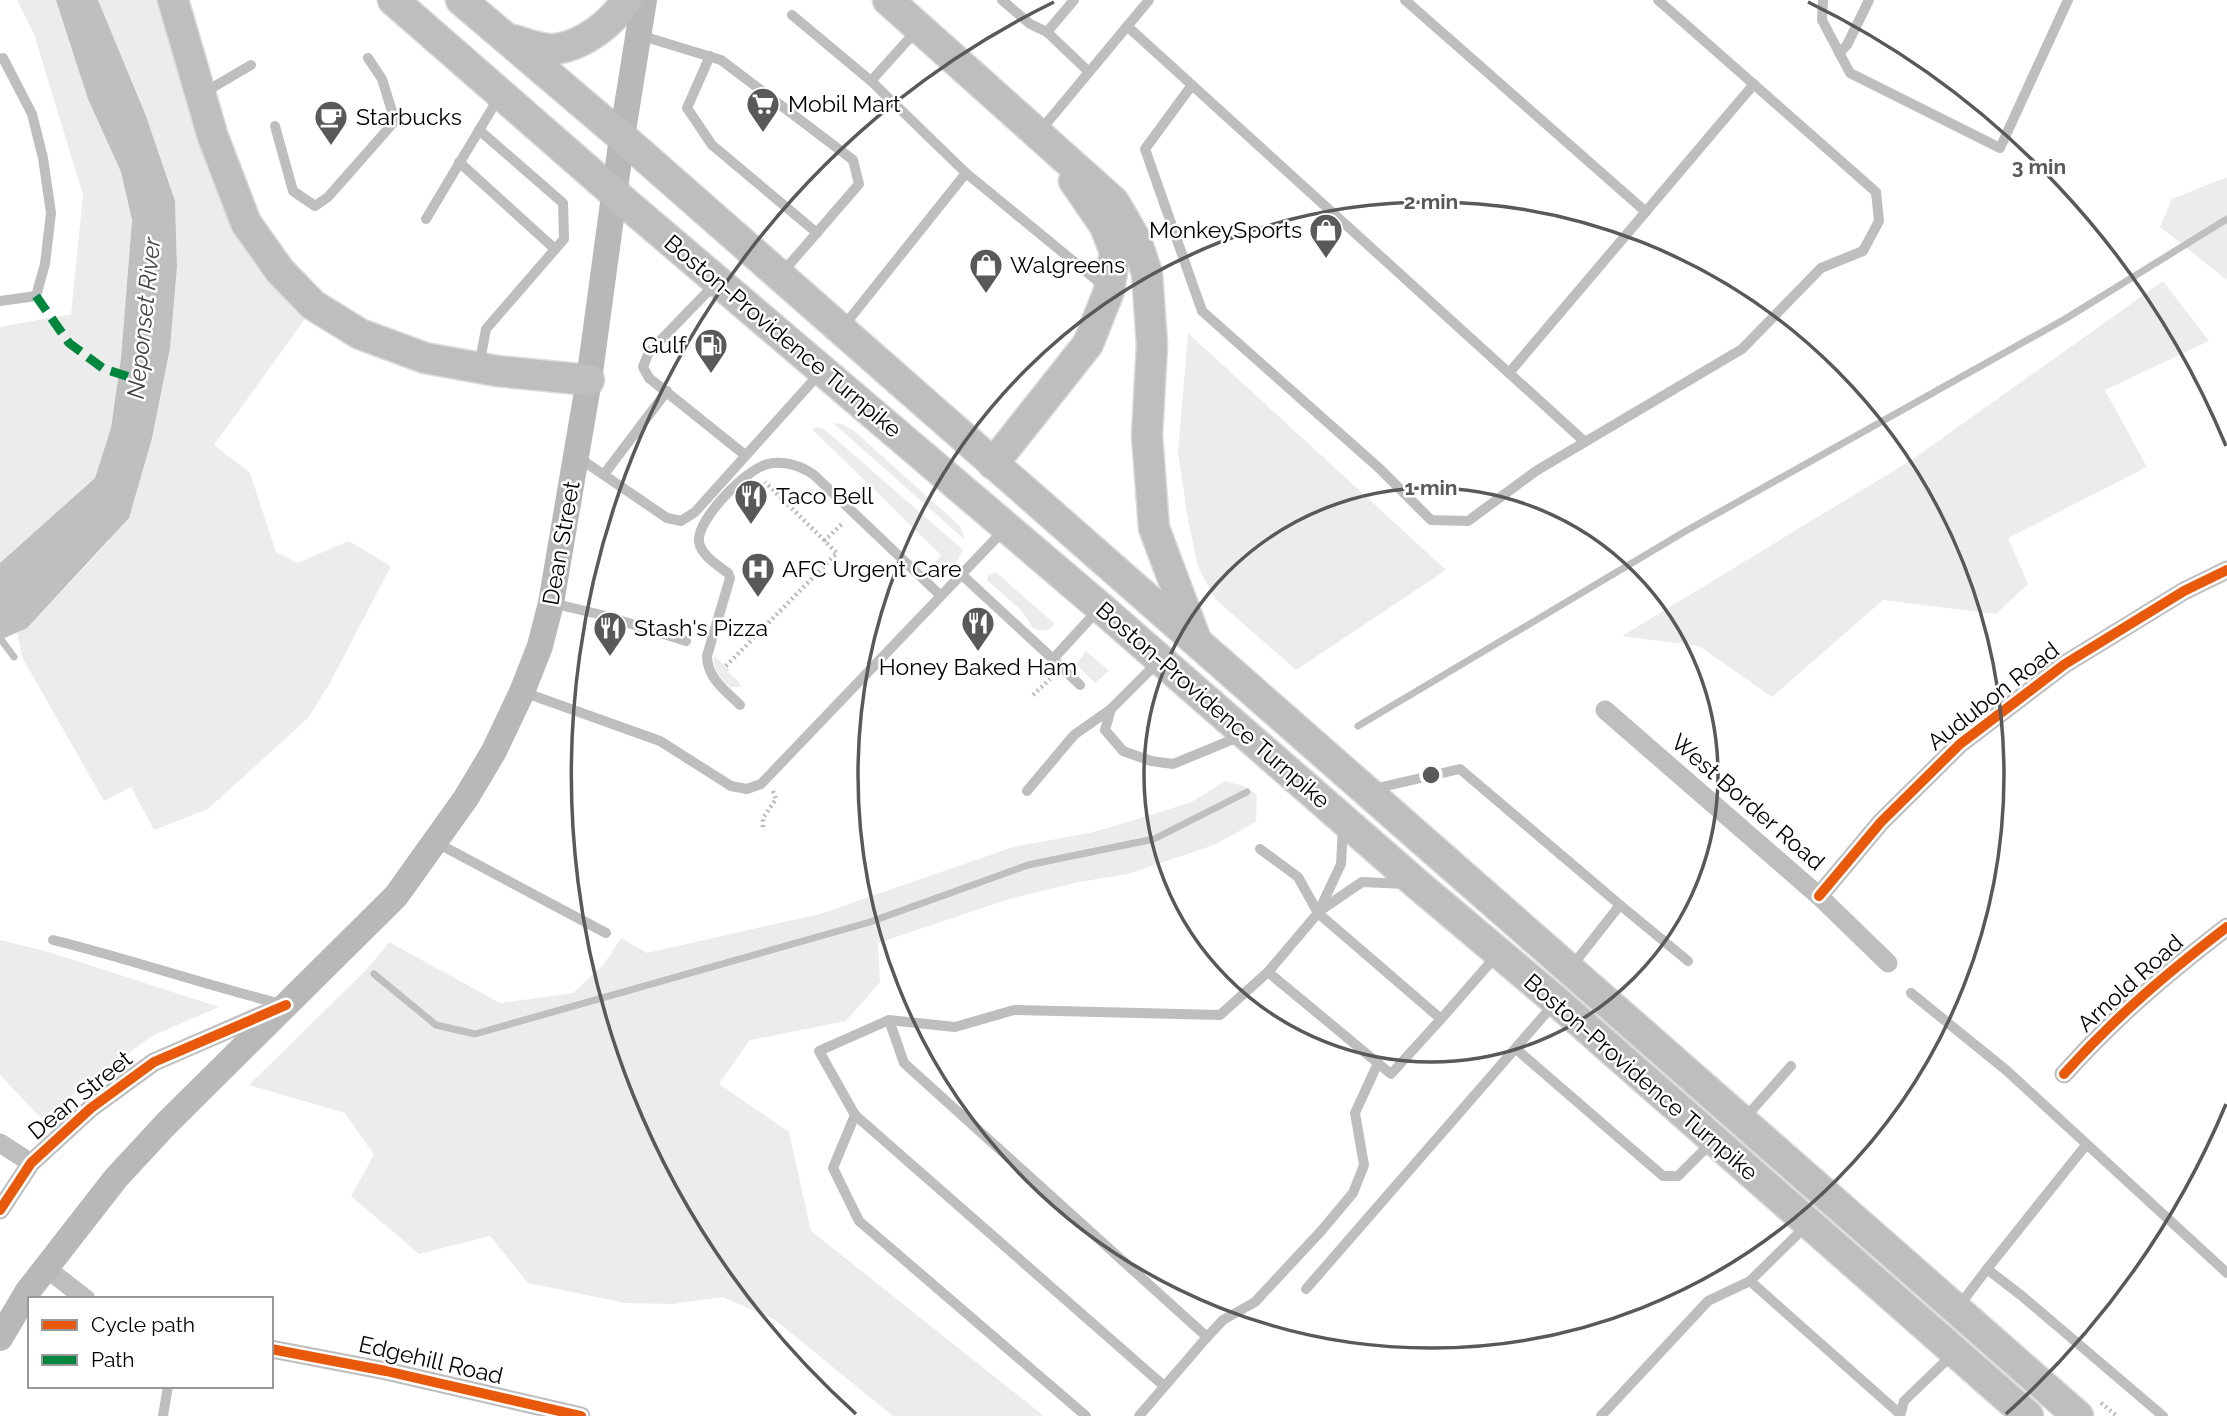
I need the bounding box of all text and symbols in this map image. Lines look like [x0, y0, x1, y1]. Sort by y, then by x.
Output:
supermarket icon: Mobil Mart [744, 85, 782, 134]
place label: Mobil Mart [788, 90, 901, 117]
cafe icon: Starbucks [312, 98, 350, 147]
place label: Starbucks [356, 103, 462, 130]
text: 3 min [2012, 154, 2066, 179]
text: 2 min [1404, 189, 1458, 214]
shop icon: MonkeySports [1307, 211, 1345, 260]
place label: MonkeySports [1149, 216, 1302, 243]
street label: Boston-Providence Turnpike [659, 229, 907, 443]
water label: Neponset River [121, 235, 166, 400]
shop icon: Walgreens [967, 246, 1005, 295]
place label: Walgreens [1010, 251, 1125, 278]
fuel station icon: Gulf [692, 326, 730, 375]
place label: Gulf [642, 331, 687, 358]
text: 1 min [1404, 475, 1458, 500]
restaurant icon: Taco Bell [732, 477, 770, 526]
street label: Dean Street [536, 478, 585, 607]
place label: Taco Bell [776, 482, 874, 509]
hospital icon: AFC Urgent Care [739, 550, 777, 599]
place label: AFC Urgent Care [782, 555, 962, 582]
street label: Boston-Providence Turnpike [1091, 596, 1336, 814]
restaurant icon: Honey Baked Ham [959, 604, 997, 653]
restaurant icon: Stash's Pizza [591, 609, 629, 658]
place label: Stash's Pizza [634, 614, 768, 641]
street label: Audubon Road [1922, 636, 2064, 755]
place label: Honey Baked Ham [879, 653, 1077, 680]
street label: West Border Road [1666, 728, 1830, 875]
centre of rings [1419, 763, 1443, 787]
street label: Arnold Road [2071, 928, 2188, 1037]
street label: Boston-Providence Turnpike [1519, 968, 1764, 1186]
street label: Dean Street [22, 1044, 137, 1145]
legend [28, 1297, 273, 1388]
text: Cycle path [91, 1312, 195, 1337]
street label: Edgehill Road [356, 1330, 506, 1389]
text: Path [91, 1347, 135, 1372]

